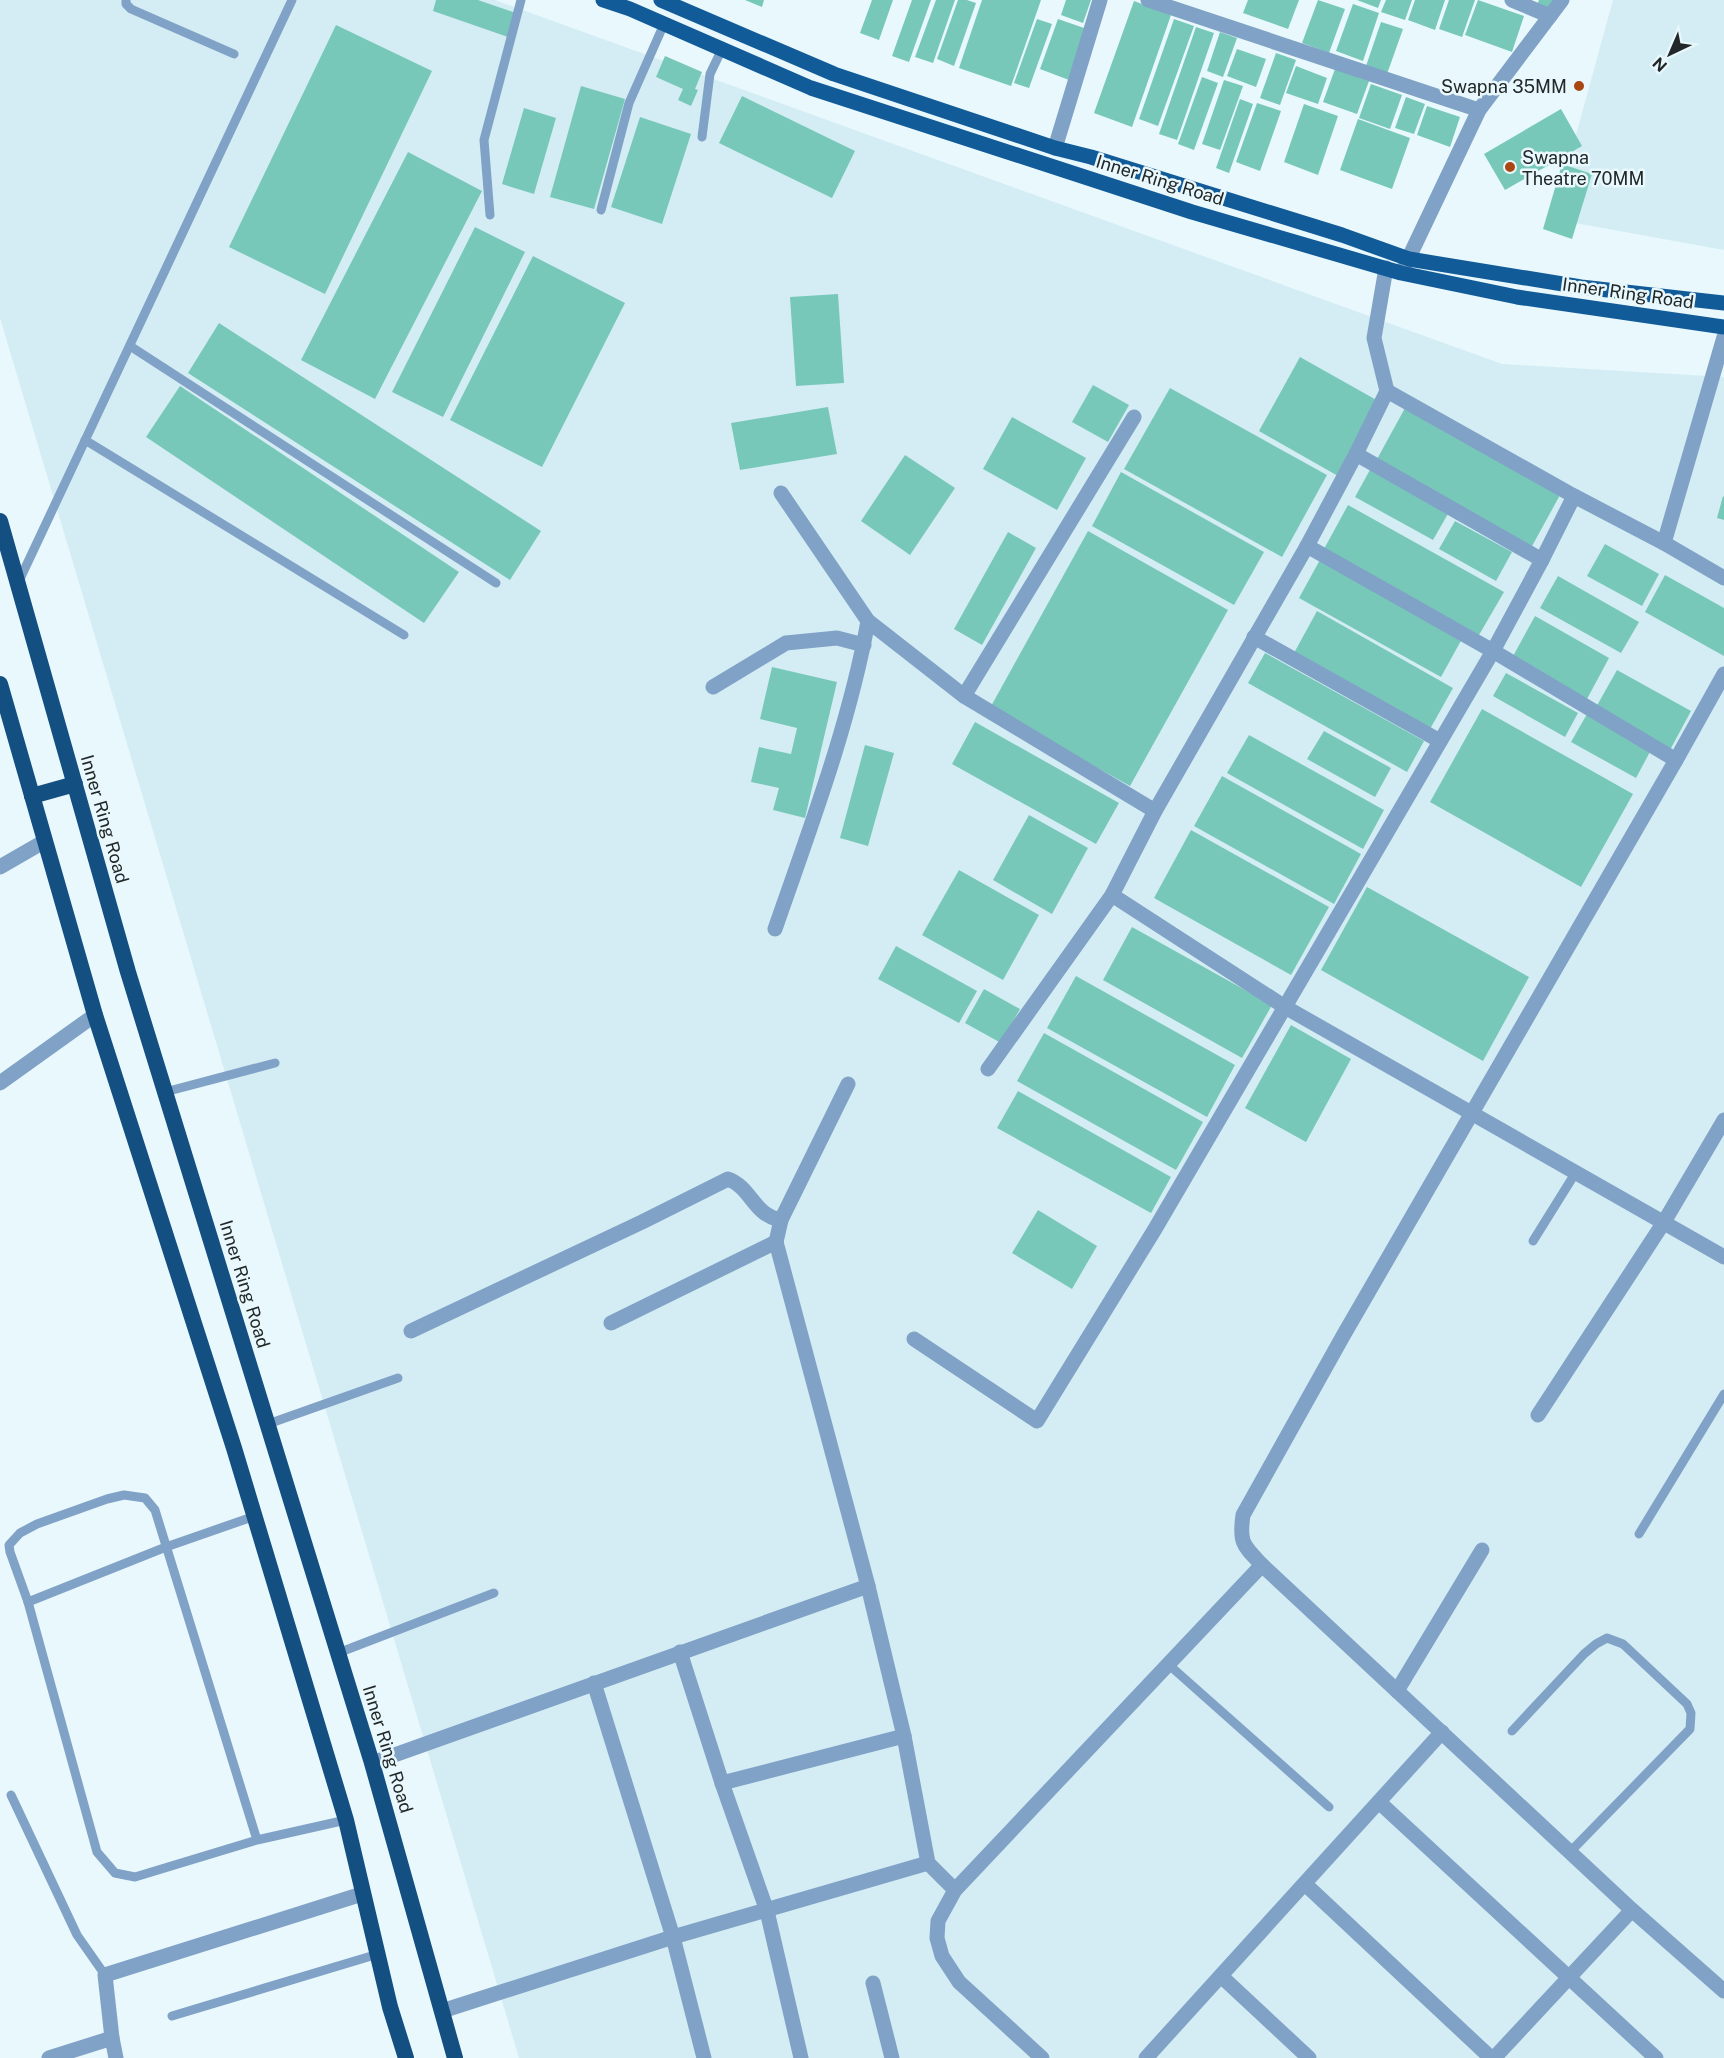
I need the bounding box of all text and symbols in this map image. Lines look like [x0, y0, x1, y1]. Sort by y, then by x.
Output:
north arrow [1640, 24, 1700, 84]
text: N [1649, 53, 1671, 76]
place label: Swapna 35MM [1441, 76, 1567, 97]
marker: Swapna 35MM [1572, 79, 1586, 93]
place label: Swapna Theatre 70MM [1522, 147, 1644, 189]
street label: Inner Ring Road [1093, 151, 1227, 209]
marker: Swapna Theatre 70MM [1503, 160, 1517, 174]
street label: Inner Ring Road [1561, 273, 1695, 313]
street label: Inner Ring Road [77, 752, 133, 886]
street label: Inner Ring Road [216, 1217, 274, 1351]
street label: Inner Ring Road [359, 1682, 417, 1816]

